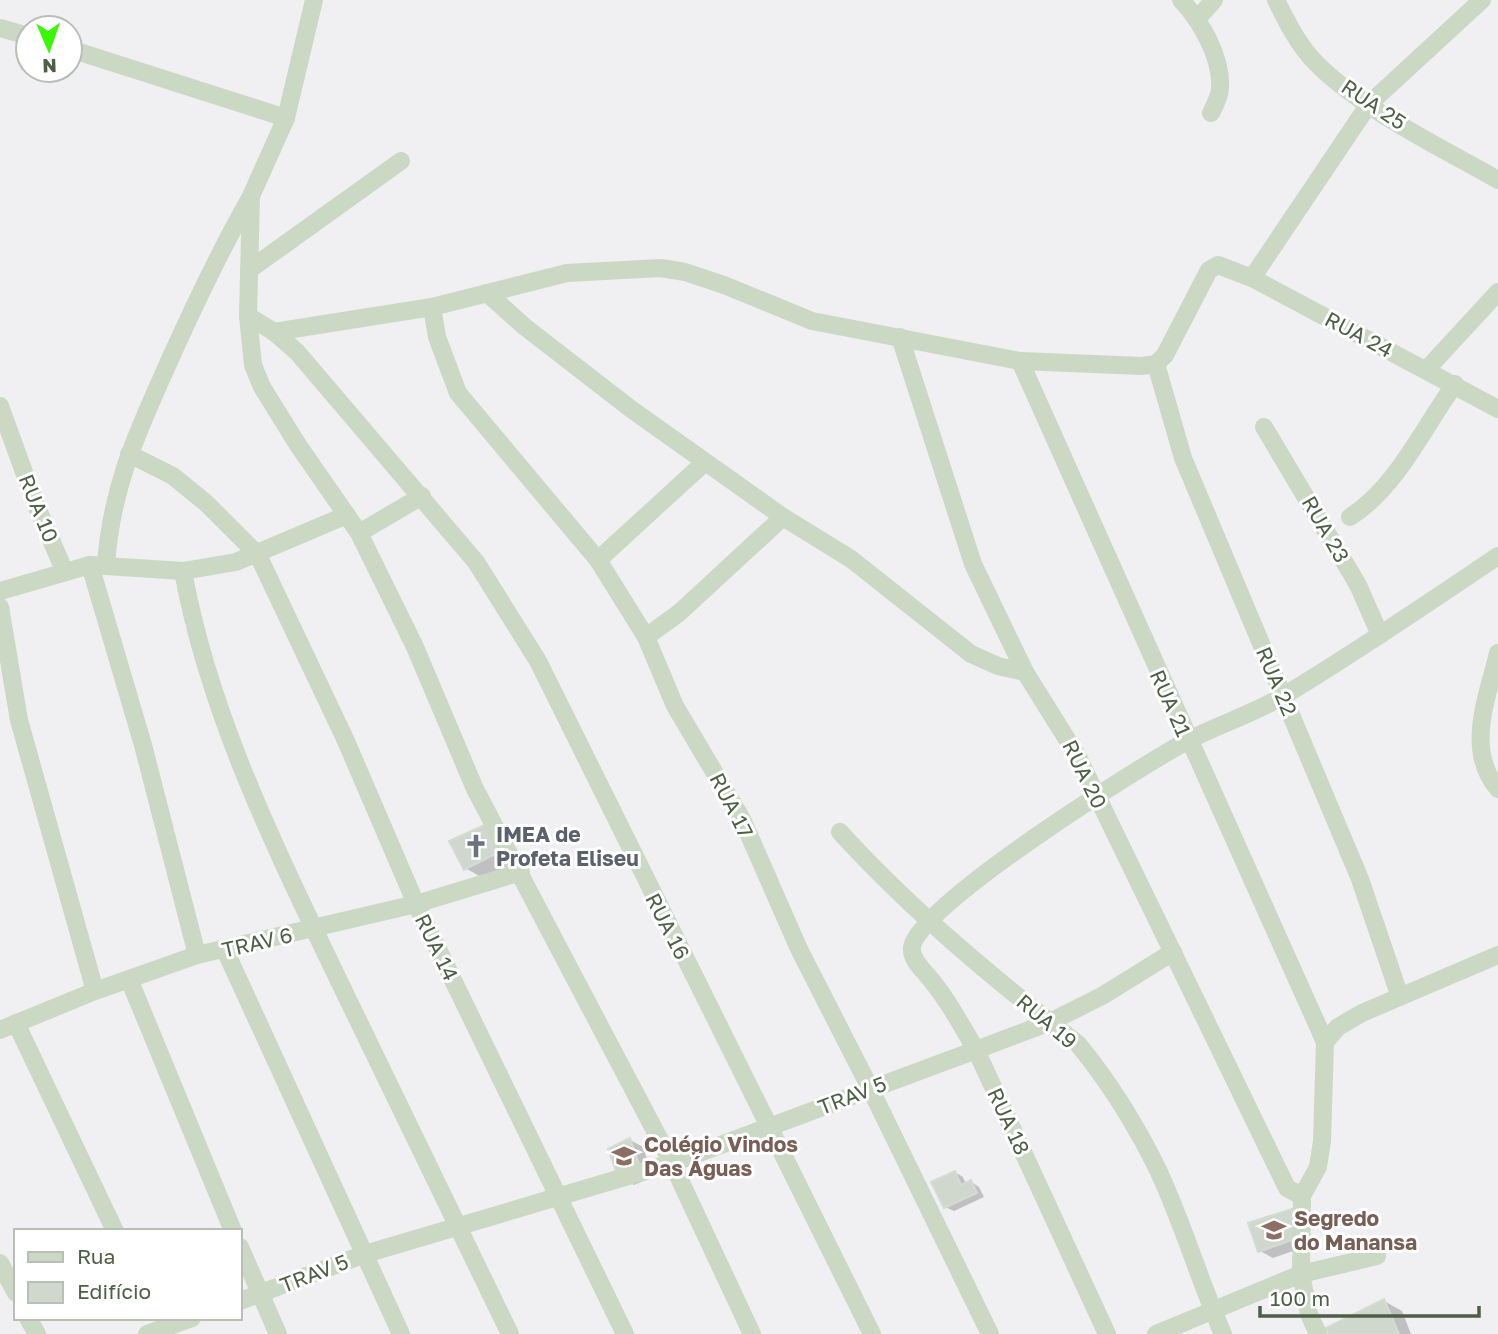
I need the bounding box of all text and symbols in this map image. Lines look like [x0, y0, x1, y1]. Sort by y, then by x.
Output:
north arrow [14, 14, 84, 84]
text: N [42, 55, 57, 78]
street label: RUA 25 [1337, 73, 1411, 135]
street label: RUA 24 [1321, 305, 1397, 363]
street label: RUA 10 [14, 470, 64, 546]
street label: RUA 23 [1297, 491, 1355, 567]
street label: RUA 22 [1251, 643, 1303, 719]
street label: RUA 21 [1145, 666, 1197, 740]
street label: RUA 20 [1057, 735, 1113, 813]
street label: RUA 17 [705, 768, 759, 842]
place label: IMEA de Profeta Eliseu [496, 821, 639, 871]
church icon: IMEA de Profeta Eliseu [462, 832, 490, 860]
street label: RUA 16 [640, 888, 696, 964]
street label: RUA 14 [410, 909, 464, 985]
street label: TRAV 6 [219, 921, 295, 963]
street label: RUA 19 [1011, 988, 1083, 1054]
street label: TRAV 5 [814, 1070, 890, 1120]
street label: RUA 18 [982, 1083, 1036, 1159]
place label: Colégio Vindos Das Águas [644, 1131, 798, 1181]
school or university icon: Colégio Vindos Das Águas [610, 1142, 638, 1170]
place label: Segredo do Manansa [1294, 1205, 1417, 1255]
school or university icon: Segredo do Manansa [1260, 1216, 1288, 1244]
legend [14, 1229, 242, 1320]
text: Rua [77, 1243, 115, 1269]
street label: TRAV 5 [276, 1248, 352, 1298]
scale bar [1260, 1274, 1479, 1318]
text: Edifício [77, 1278, 151, 1304]
text: 100 m [1270, 1285, 1330, 1311]

